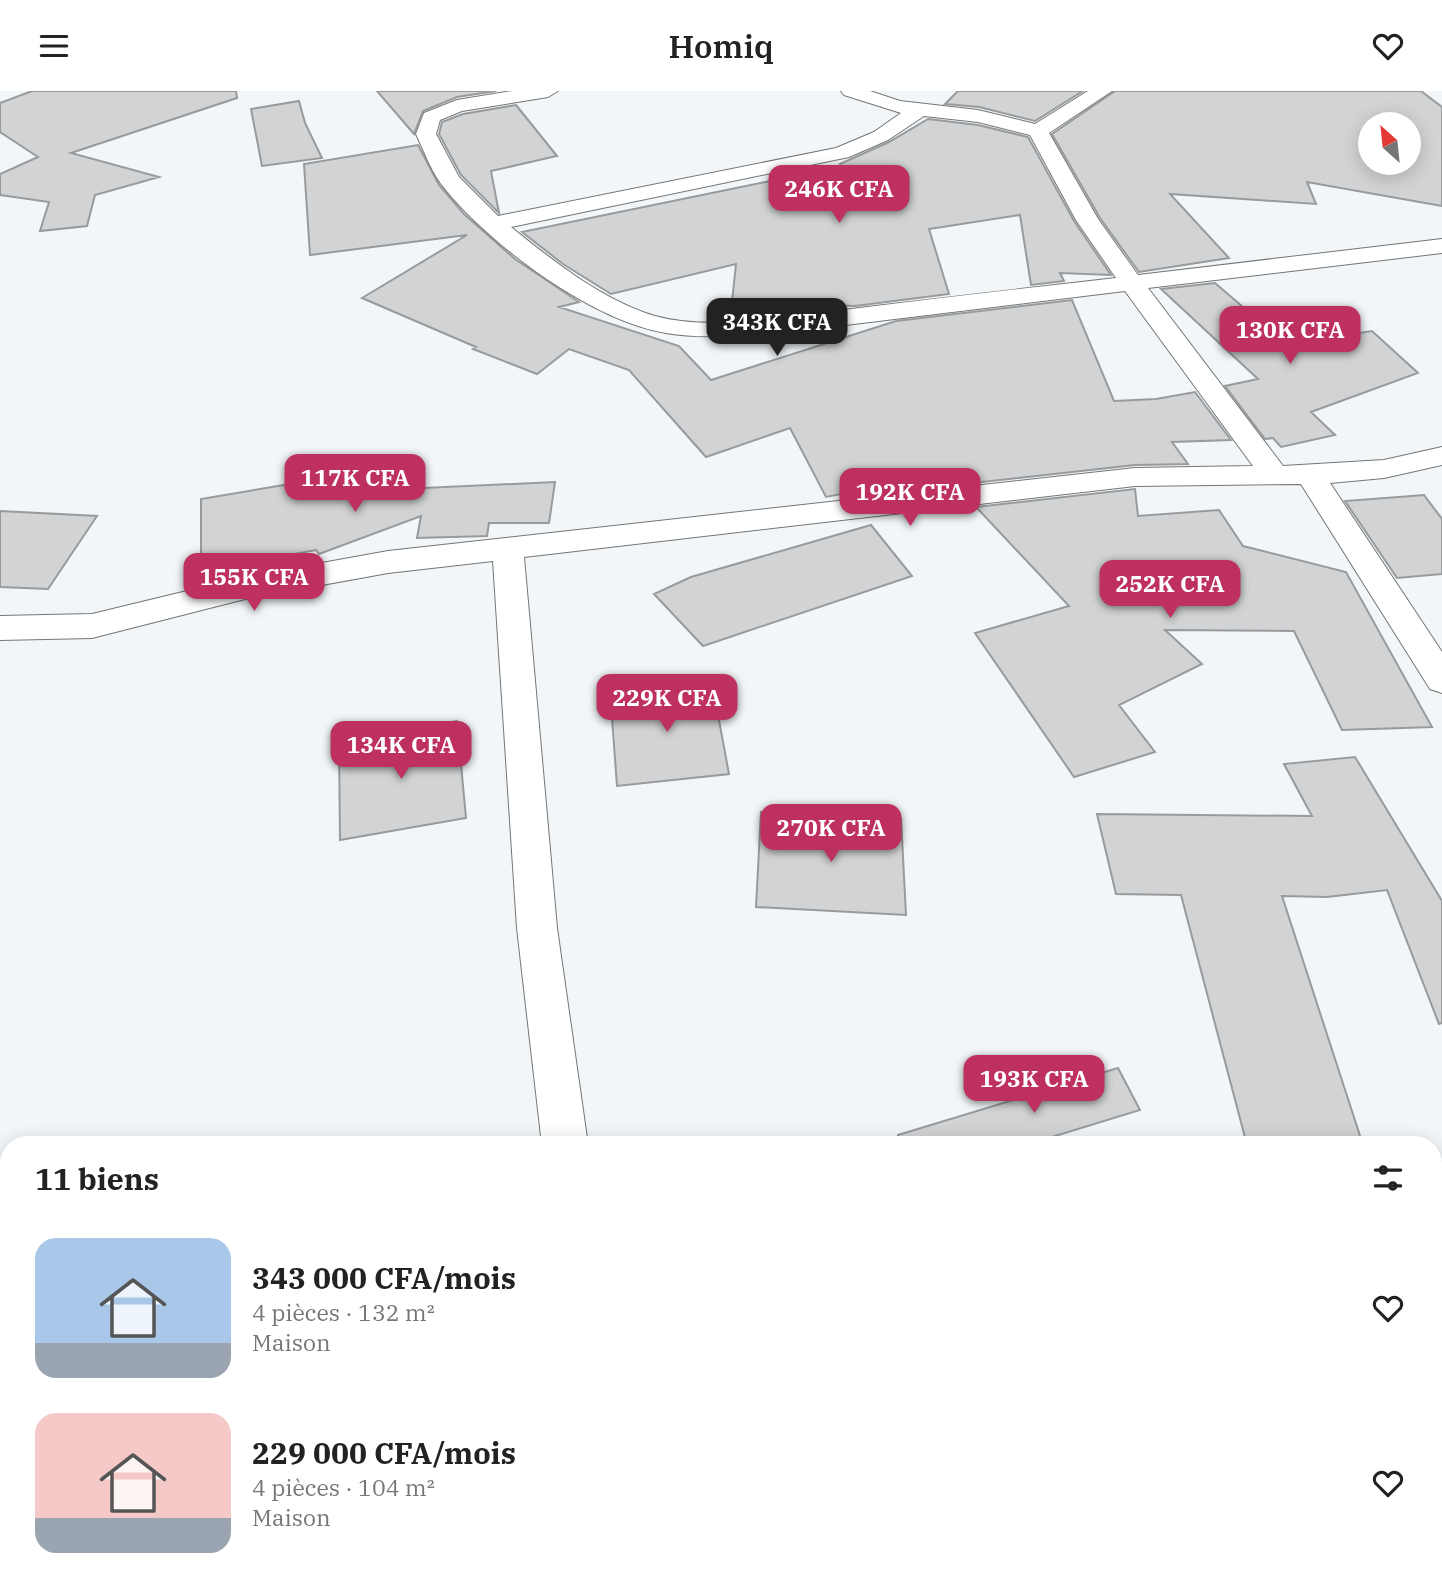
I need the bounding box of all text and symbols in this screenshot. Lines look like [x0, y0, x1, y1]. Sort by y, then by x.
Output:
text: Homiq [668, 25, 774, 67]
icon: menu [35, 27, 73, 65]
icon: heart [1369, 27, 1407, 65]
north arrow [1358, 112, 1421, 175]
map controls [1358, 112, 1421, 175]
pin: 246K CFA [767, 165, 911, 225]
text: 246K CFA [785, 173, 893, 203]
pin: 343K CFA [705, 299, 849, 358]
text: 343K CFA [723, 306, 831, 336]
pin: 130K CFA [1218, 307, 1362, 366]
text: 130K CFA [1236, 314, 1344, 344]
pin: 117K CFA [283, 455, 427, 514]
text: 117K CFA [301, 462, 409, 492]
pin: 192K CFA [838, 469, 982, 528]
text: 192K CFA [856, 476, 964, 506]
pin: 155K CFA [182, 553, 326, 613]
text: 155K CFA [200, 561, 308, 591]
pin: 252K CFA [1098, 561, 1242, 620]
text: 252K CFA [1116, 568, 1224, 598]
pin: 229K CFA [595, 675, 739, 734]
text: 229K CFA [613, 682, 721, 712]
pin: 134K CFA [329, 721, 473, 781]
text: 134K CFA [347, 729, 455, 759]
pin: 270K CFA [759, 805, 903, 864]
text: 270K CFA [777, 812, 885, 842]
pin: 193K CFA [962, 1055, 1106, 1115]
text: 193K CFA [980, 1063, 1088, 1093]
text: 11 biens [35, 1159, 159, 1198]
icon: filters [1369, 1159, 1407, 1197]
text: 343 000 CFA/mois [252, 1258, 516, 1297]
icon: home [91, 1266, 175, 1350]
icon: heart [1369, 1289, 1407, 1327]
text: 4 pièces · 132 m² [252, 1297, 435, 1327]
text: Maison [252, 1327, 331, 1357]
text: 229 000 CFA/mois [252, 1433, 516, 1472]
icon: home [91, 1441, 175, 1525]
icon: heart [1369, 1464, 1407, 1502]
text: 4 pièces · 104 m² [252, 1472, 435, 1502]
text: Maison [252, 1502, 331, 1532]

